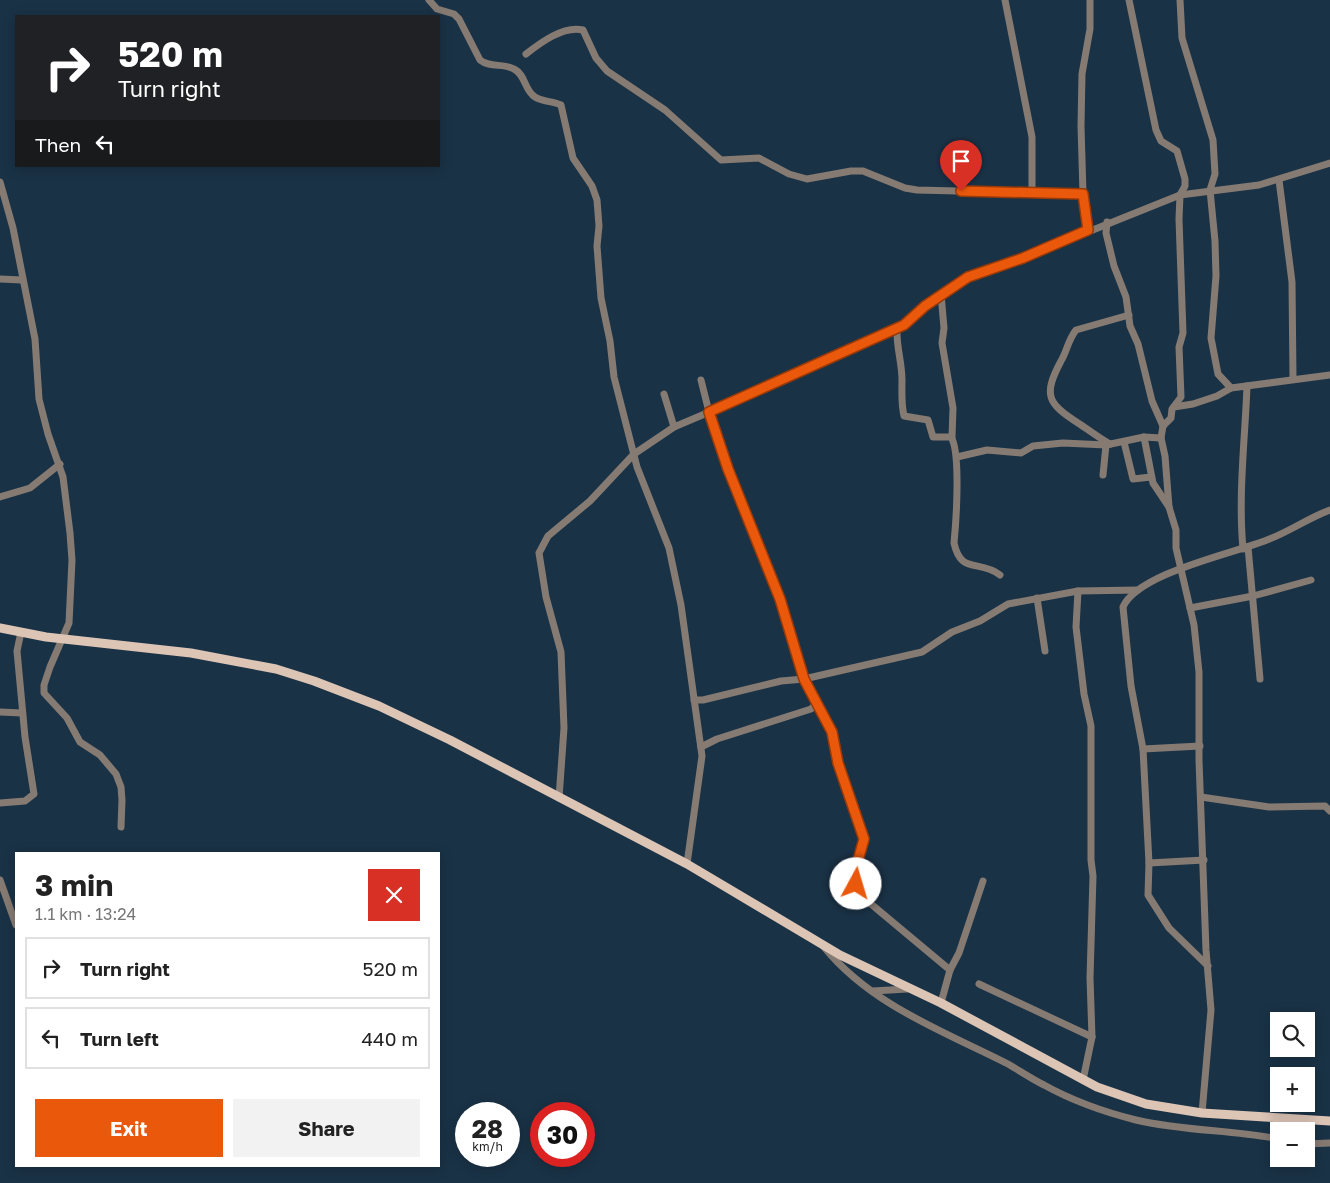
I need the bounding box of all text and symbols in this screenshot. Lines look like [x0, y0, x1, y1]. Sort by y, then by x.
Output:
text: 520 m [118, 33, 223, 75]
icon: right [35, 35, 100, 100]
text: Turn right [118, 75, 221, 102]
icon: left [91, 130, 119, 158]
text: Then [35, 133, 81, 156]
pin [940, 140, 982, 191]
icon: arrive [947, 147, 975, 175]
position arrow [829, 857, 881, 909]
text: 3 min [35, 867, 113, 903]
button: close [368, 869, 420, 921]
text: 1.1 km · 13:24 [35, 904, 136, 924]
icon: right [37, 954, 65, 982]
text: Turn right [80, 957, 170, 980]
text: 520 m [363, 957, 418, 980]
map controls [1270, 1012, 1315, 1167]
button: search [1270, 1012, 1315, 1057]
icon: left [37, 1024, 65, 1052]
text: Turn left [80, 1027, 159, 1050]
text: 440 m [361, 1027, 418, 1050]
button: + [1270, 1067, 1315, 1112]
button: Exit [35, 1099, 223, 1157]
button: Share [233, 1099, 420, 1157]
speed limit sign: 30 [530, 1102, 595, 1167]
text: 28 [472, 1113, 503, 1144]
button: − [1270, 1122, 1315, 1167]
text: km/h [472, 1139, 503, 1154]

